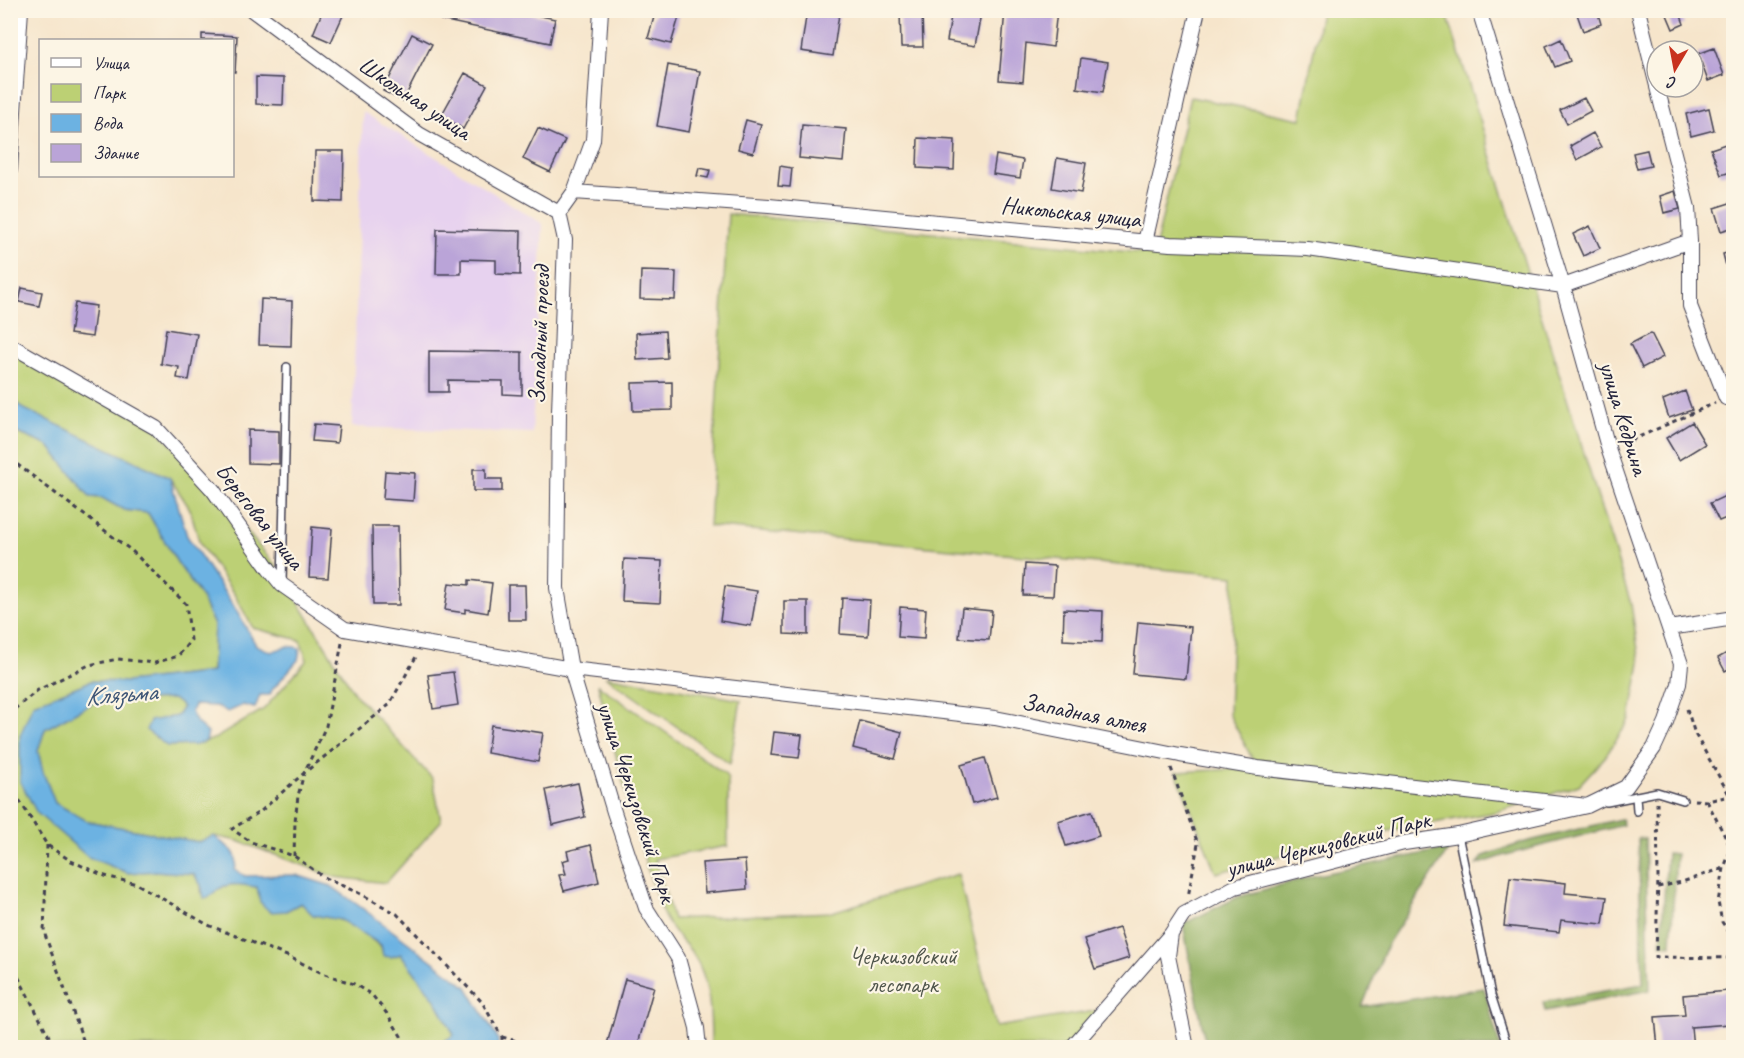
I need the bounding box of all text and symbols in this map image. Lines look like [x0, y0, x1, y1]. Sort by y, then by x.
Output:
legend [39, 39, 234, 177]
north arrow [1645, 39, 1705, 99]
street label: Школьная улица [353, 49, 479, 148]
text: Улица [93, 52, 130, 74]
text: С [1665, 72, 1678, 93]
text: Парк [93, 82, 127, 104]
text: Вода [93, 112, 124, 134]
text: Здание [93, 142, 139, 164]
street label: Никольская улица [1000, 190, 1144, 234]
street label: Западный проезд [522, 263, 556, 405]
street label: улица Кедрина [1592, 356, 1656, 481]
street label: Береговая улица [209, 457, 312, 577]
water label: Клязьма [84, 675, 160, 713]
street label: Западная аллея [1019, 686, 1150, 740]
street label: улица Черкизовский Парк [590, 696, 684, 908]
street label: улица Черкизовский Парк [1221, 804, 1435, 884]
park label: Черкизовский лесопарк [849, 941, 959, 999]

